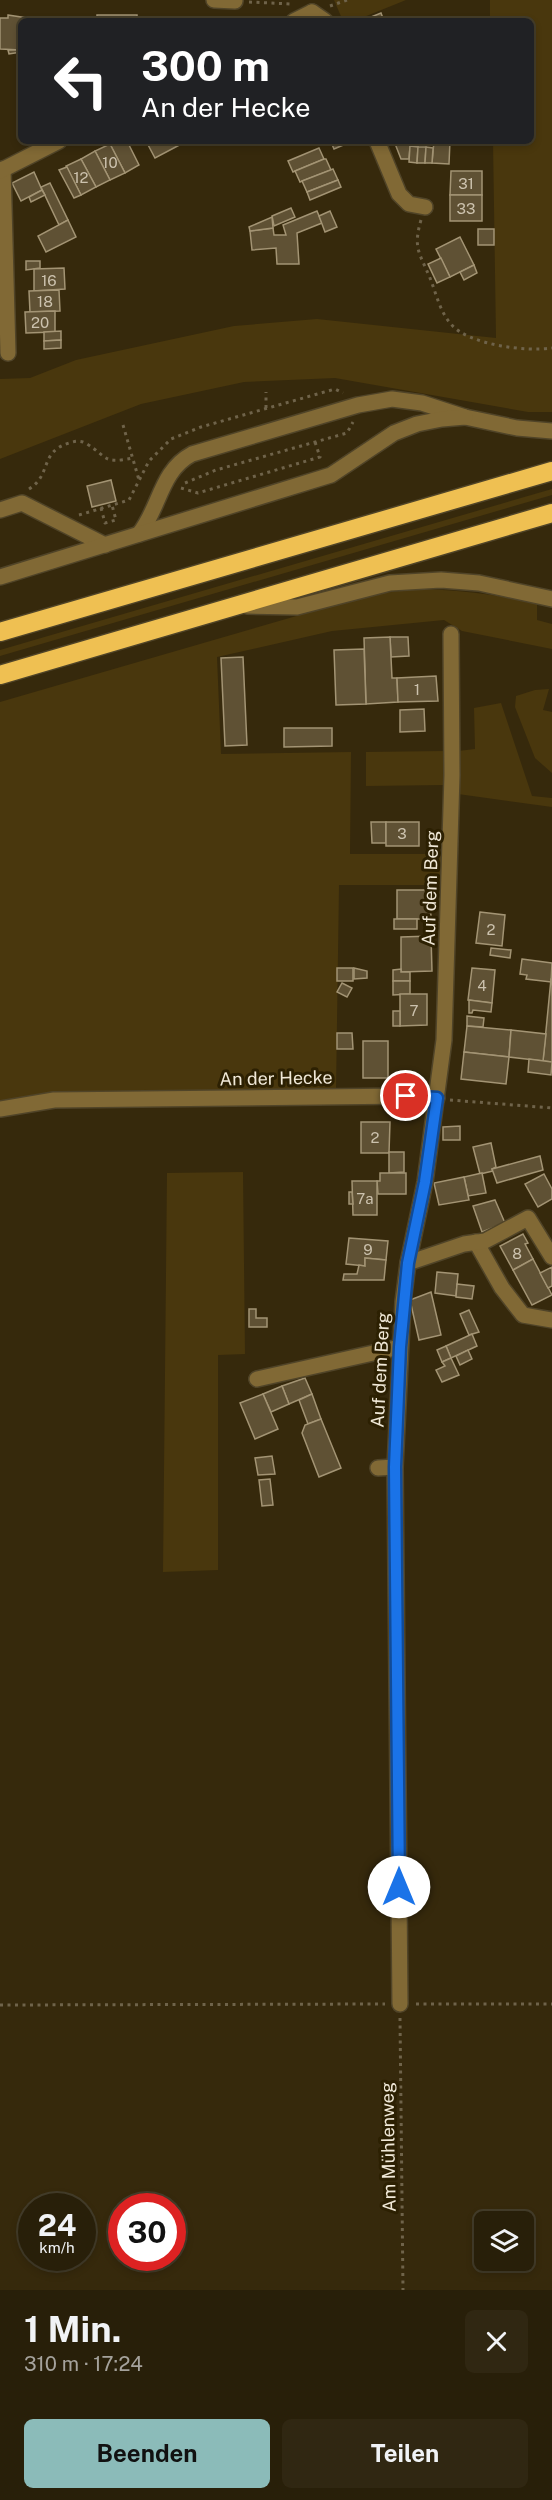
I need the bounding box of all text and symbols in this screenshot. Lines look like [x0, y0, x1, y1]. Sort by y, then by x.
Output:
text: 300 m [141, 41, 270, 90]
icon: left [42, 42, 120, 120]
text: An der Hecke [141, 91, 311, 123]
house number: 10 [102, 154, 118, 171]
house number: 12 [73, 169, 89, 186]
house number: 31 [458, 175, 474, 192]
house number: 33 [457, 200, 475, 217]
house number: 16 [41, 272, 57, 289]
house number: 18 [37, 293, 53, 310]
house number: 20 [31, 314, 49, 331]
house number: 1 [414, 681, 420, 698]
house number: 3 [397, 825, 407, 842]
street label: Auf dem Berg [417, 830, 443, 946]
house number: 2 [487, 921, 496, 938]
house number: 4 [477, 977, 487, 994]
house number: 7 [409, 1002, 419, 1019]
street label: An der Hecke [219, 1067, 333, 1089]
pin [380, 1070, 431, 1121]
icon: arrive [389, 1079, 422, 1112]
house number: 2 [371, 1129, 380, 1146]
house number: 7a [356, 1190, 374, 1207]
house number: 9 [363, 1241, 373, 1258]
house number: 8 [512, 1245, 522, 1262]
street label: Auf dem Berg [366, 1312, 394, 1428]
position arrow [367, 1855, 431, 1919]
street label: Am Mühlenweg [376, 2082, 400, 2212]
speed limit sign: 30 [108, 2193, 186, 2271]
text: 24 [38, 2207, 76, 2243]
map controls [474, 2211, 534, 2271]
button: layers [474, 2211, 534, 2271]
text: km/h [39, 2239, 75, 2256]
text: 1 Min. [24, 2308, 121, 2350]
button: close [465, 2310, 528, 2373]
text: 310 m · 17:24 [24, 2352, 143, 2376]
button: Beenden [24, 2419, 270, 2488]
button: Teilen [282, 2419, 528, 2488]

